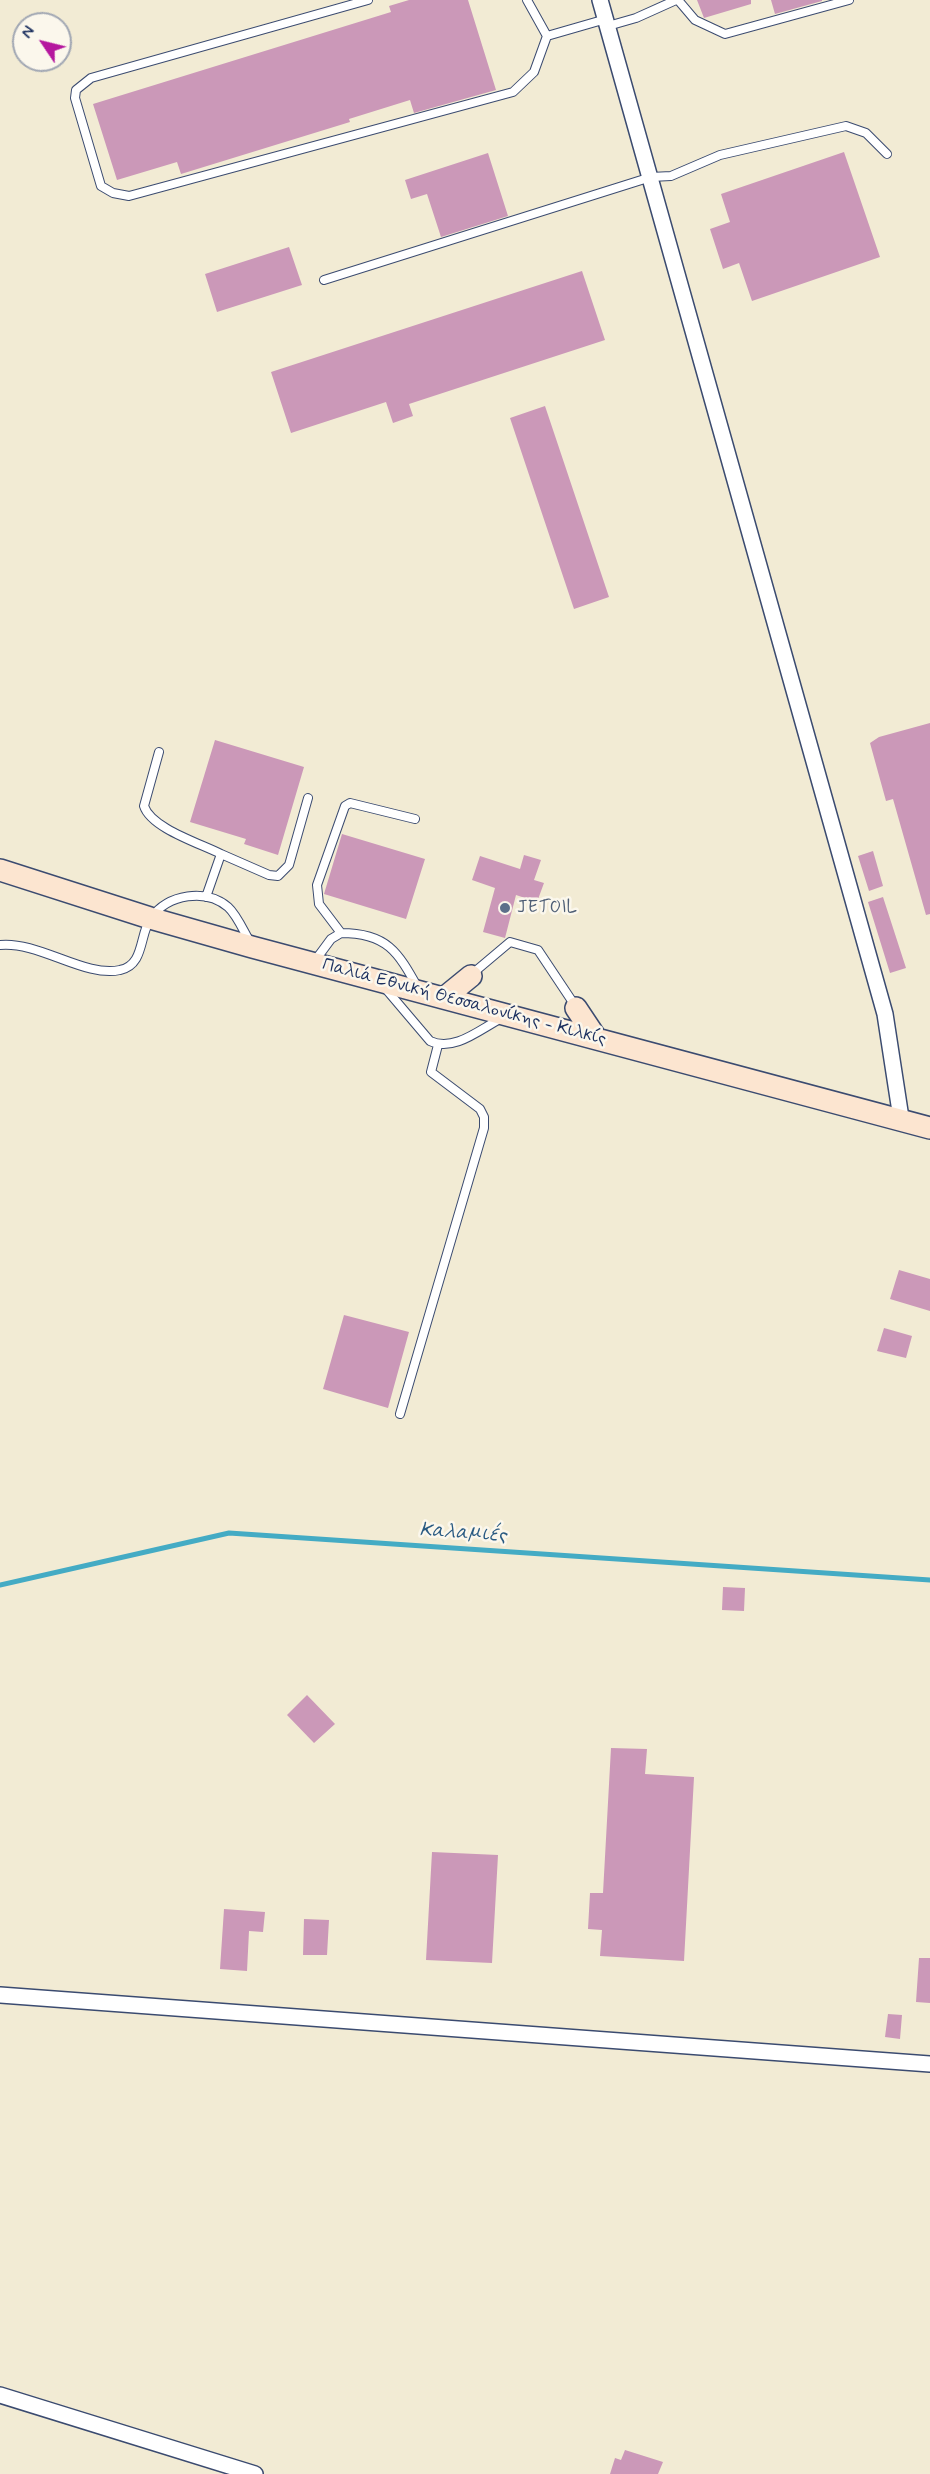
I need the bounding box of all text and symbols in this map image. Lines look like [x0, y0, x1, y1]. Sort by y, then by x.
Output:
north arrow [12, 12, 72, 72]
text: N [17, 22, 40, 43]
place label: JETOIL [517, 897, 577, 919]
marker: JETOIL [498, 901, 512, 915]
street label: Παλιά Εθνική Θεσσαλονίκης - Κιλκίς [320, 955, 608, 1051]
water label: Καλαμιές [419, 1519, 507, 1549]

